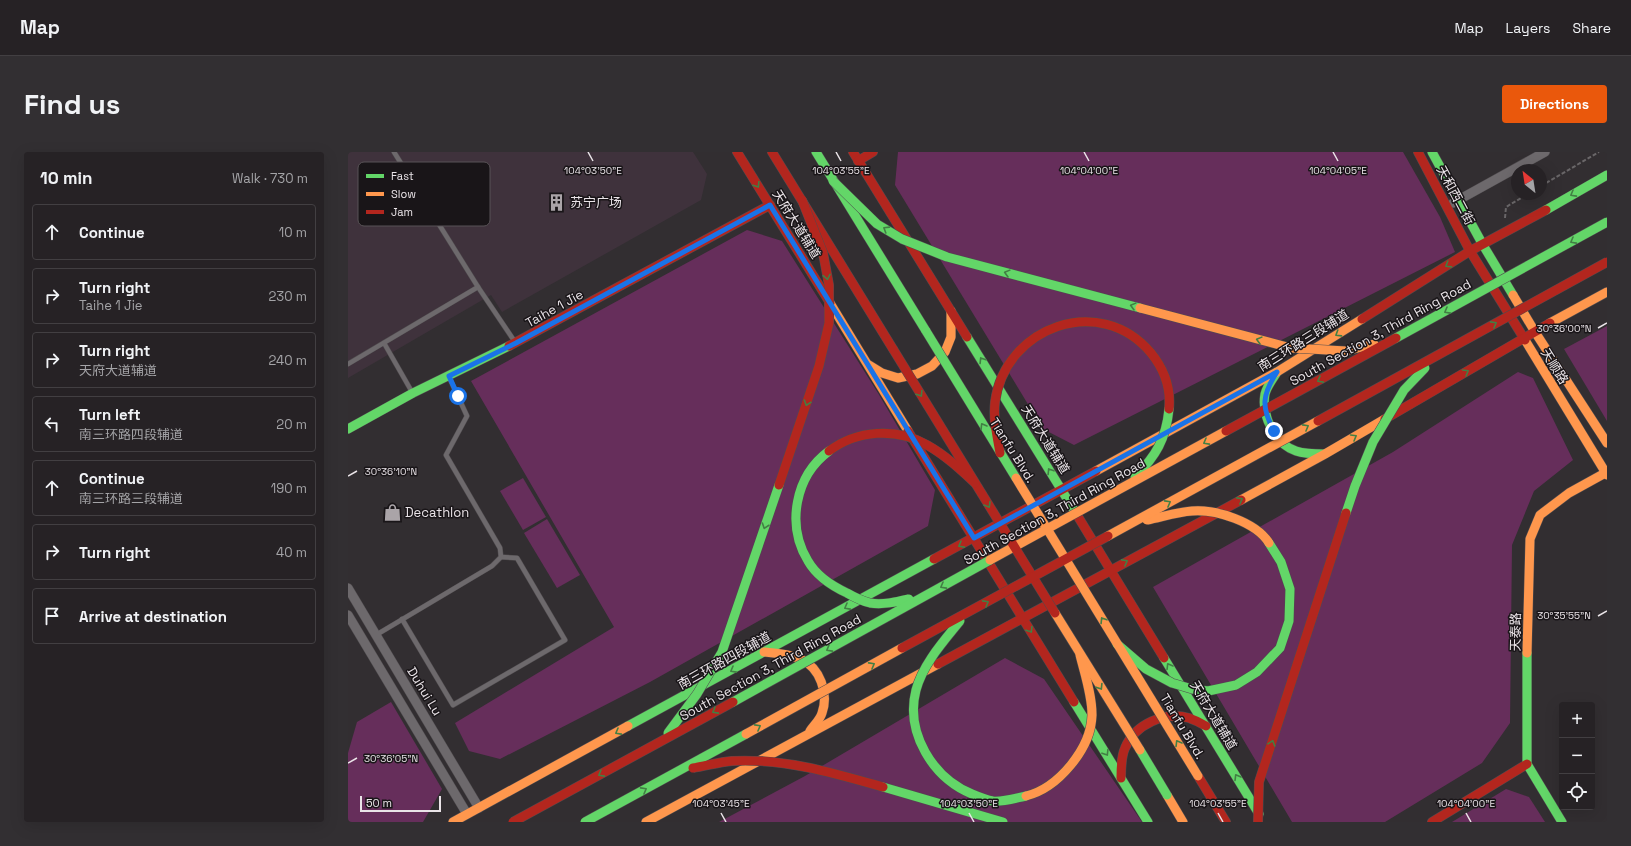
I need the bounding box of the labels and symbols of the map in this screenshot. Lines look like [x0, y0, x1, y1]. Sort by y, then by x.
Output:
legend [358, 162, 490, 226]
street label: 天和西二街 [1433, 163, 1478, 228]
text: 104°03'50"E [564, 164, 622, 177]
text: 104°03'55"E [812, 164, 870, 177]
text: 104°04'00"E [1060, 164, 1118, 177]
text: 104°04'05"E [1309, 164, 1367, 177]
north arrow [1511, 164, 1547, 200]
text: Fast [391, 169, 414, 183]
one-way arrow [753, 181, 760, 188]
text: Slow [391, 187, 416, 201]
street label: 天府大道辅道 [769, 187, 824, 262]
one-way arrow [1570, 189, 1577, 197]
building icon: 苏宁广场 [547, 192, 567, 212]
place label: 苏宁广场 [570, 194, 622, 211]
text: Jam [391, 205, 413, 219]
one-way arrow [883, 226, 890, 234]
one-way arrow [1570, 237, 1577, 244]
one-way arrow [1445, 260, 1452, 268]
one-way arrow [1004, 269, 1011, 278]
one-way arrow [823, 273, 831, 280]
street label: South Section 3, Third Ring Road [1287, 275, 1474, 390]
street label: Taihe 1 Jie [522, 286, 586, 331]
one-way arrow [1130, 302, 1137, 311]
street label: 南三环路三段辅道 [1255, 306, 1352, 375]
one-way arrow [1443, 306, 1451, 313]
one-way arrow [1490, 322, 1497, 329]
text: 30°36'00"N [1537, 322, 1591, 335]
one-way arrow [1335, 329, 1342, 337]
one-way arrow [1255, 336, 1262, 344]
street label: 天顺路 [1537, 345, 1572, 387]
one-way arrow [980, 358, 987, 365]
one-way arrow [1462, 370, 1469, 377]
one-way arrow [1317, 375, 1324, 382]
route start [449, 387, 467, 405]
one-way arrow [916, 390, 923, 397]
one-way arrow [803, 400, 811, 407]
street label: 天府大道辅道 [1018, 402, 1073, 477]
street label: Tianfu Blvd. [986, 415, 1039, 486]
route end [1265, 422, 1283, 440]
one-way arrow [981, 423, 988, 430]
one-way arrow [1302, 424, 1309, 432]
one-way arrow [1350, 435, 1357, 442]
one-way arrow [1203, 438, 1210, 445]
street label: South Section 3, Third Ring Road [961, 454, 1148, 569]
text: 30°36'10"N [365, 465, 417, 478]
one-way arrow [1048, 468, 1055, 475]
one-way arrow [1236, 497, 1243, 505]
one-way arrow [1164, 500, 1171, 508]
one-way arrow [984, 501, 991, 508]
shop icon: Decathlon [382, 502, 402, 522]
place label: Decathlon [405, 504, 469, 521]
one-way arrow [761, 523, 769, 530]
one-way arrow [957, 540, 965, 548]
one-way arrow [1121, 559, 1129, 567]
one-way arrow [940, 582, 947, 589]
one-way arrow [981, 600, 989, 607]
one-way arrow [843, 603, 851, 610]
text: 30°35'55"N [1537, 609, 1591, 622]
street label: South Section 3, Third Ring Road [677, 610, 864, 725]
street label: 天泰路 [1507, 612, 1524, 652]
one-way arrow [1100, 617, 1107, 624]
one-way arrow [1026, 626, 1033, 633]
street label: 南三环路四段辅道 [675, 628, 774, 693]
one-way arrow [826, 644, 833, 652]
one-way arrow [867, 662, 875, 670]
one-way arrow [1166, 663, 1174, 670]
street label: Duhui Lu [403, 664, 446, 719]
one-way arrow [729, 665, 737, 672]
street label: 天府大道辅道 [1186, 677, 1241, 753]
one-way arrow [1096, 683, 1103, 690]
street label: Tianfu Blvd. [1156, 691, 1209, 762]
one-way arrow [712, 707, 719, 714]
one-way arrow [753, 725, 761, 732]
one-way arrow [615, 728, 623, 735]
one-way arrow [1175, 740, 1182, 747]
one-way arrow [1267, 740, 1276, 747]
one-way arrow [1101, 749, 1108, 756]
text: 30°36'05"N [364, 752, 418, 765]
one-way arrow [598, 769, 605, 777]
one-way arrow [1234, 774, 1241, 781]
one-way arrow [639, 787, 647, 795]
scale bar [360, 794, 441, 813]
text: 104°03'45"E [692, 797, 750, 810]
text: 104°03'50"E [940, 797, 998, 810]
text: 104°03'55"E [1189, 797, 1247, 810]
text: 104°04'00"E [1437, 797, 1495, 810]

